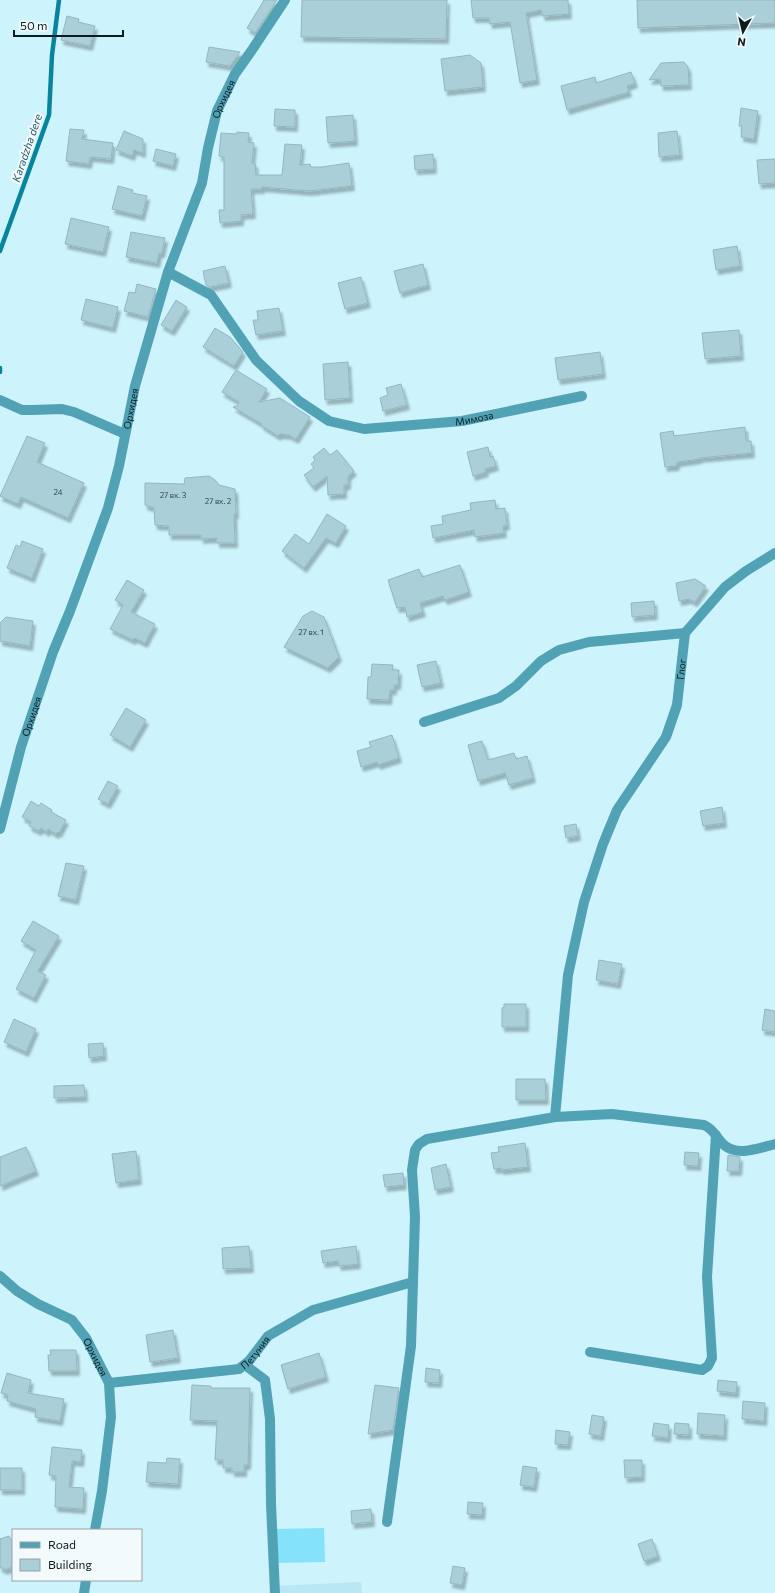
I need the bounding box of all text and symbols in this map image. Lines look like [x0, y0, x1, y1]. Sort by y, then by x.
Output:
scale bar [14, 12, 123, 38]
north arrow [723, 12, 763, 52]
text: 50 m [20, 18, 48, 32]
text: N [737, 35, 747, 49]
street label: Орхидея [209, 78, 237, 119]
water label: Karadzha dere [9, 112, 44, 184]
street label: Орхидея [121, 387, 140, 430]
street label: Мимоза [455, 409, 494, 428]
house number: 24 [53, 487, 63, 497]
house number: 27 вх. 3 [160, 490, 187, 500]
house number: 27 вх. 2 [205, 496, 232, 506]
house number: 27 вх. 1 [298, 627, 324, 637]
street label: Глог [674, 657, 688, 680]
street label: Орхидея [19, 695, 44, 738]
street label: Петуния [238, 1333, 272, 1371]
street label: Орхидея [81, 1336, 110, 1378]
legend [12, 1529, 142, 1581]
text: Road [48, 1537, 76, 1551]
text: Building [48, 1557, 92, 1571]

